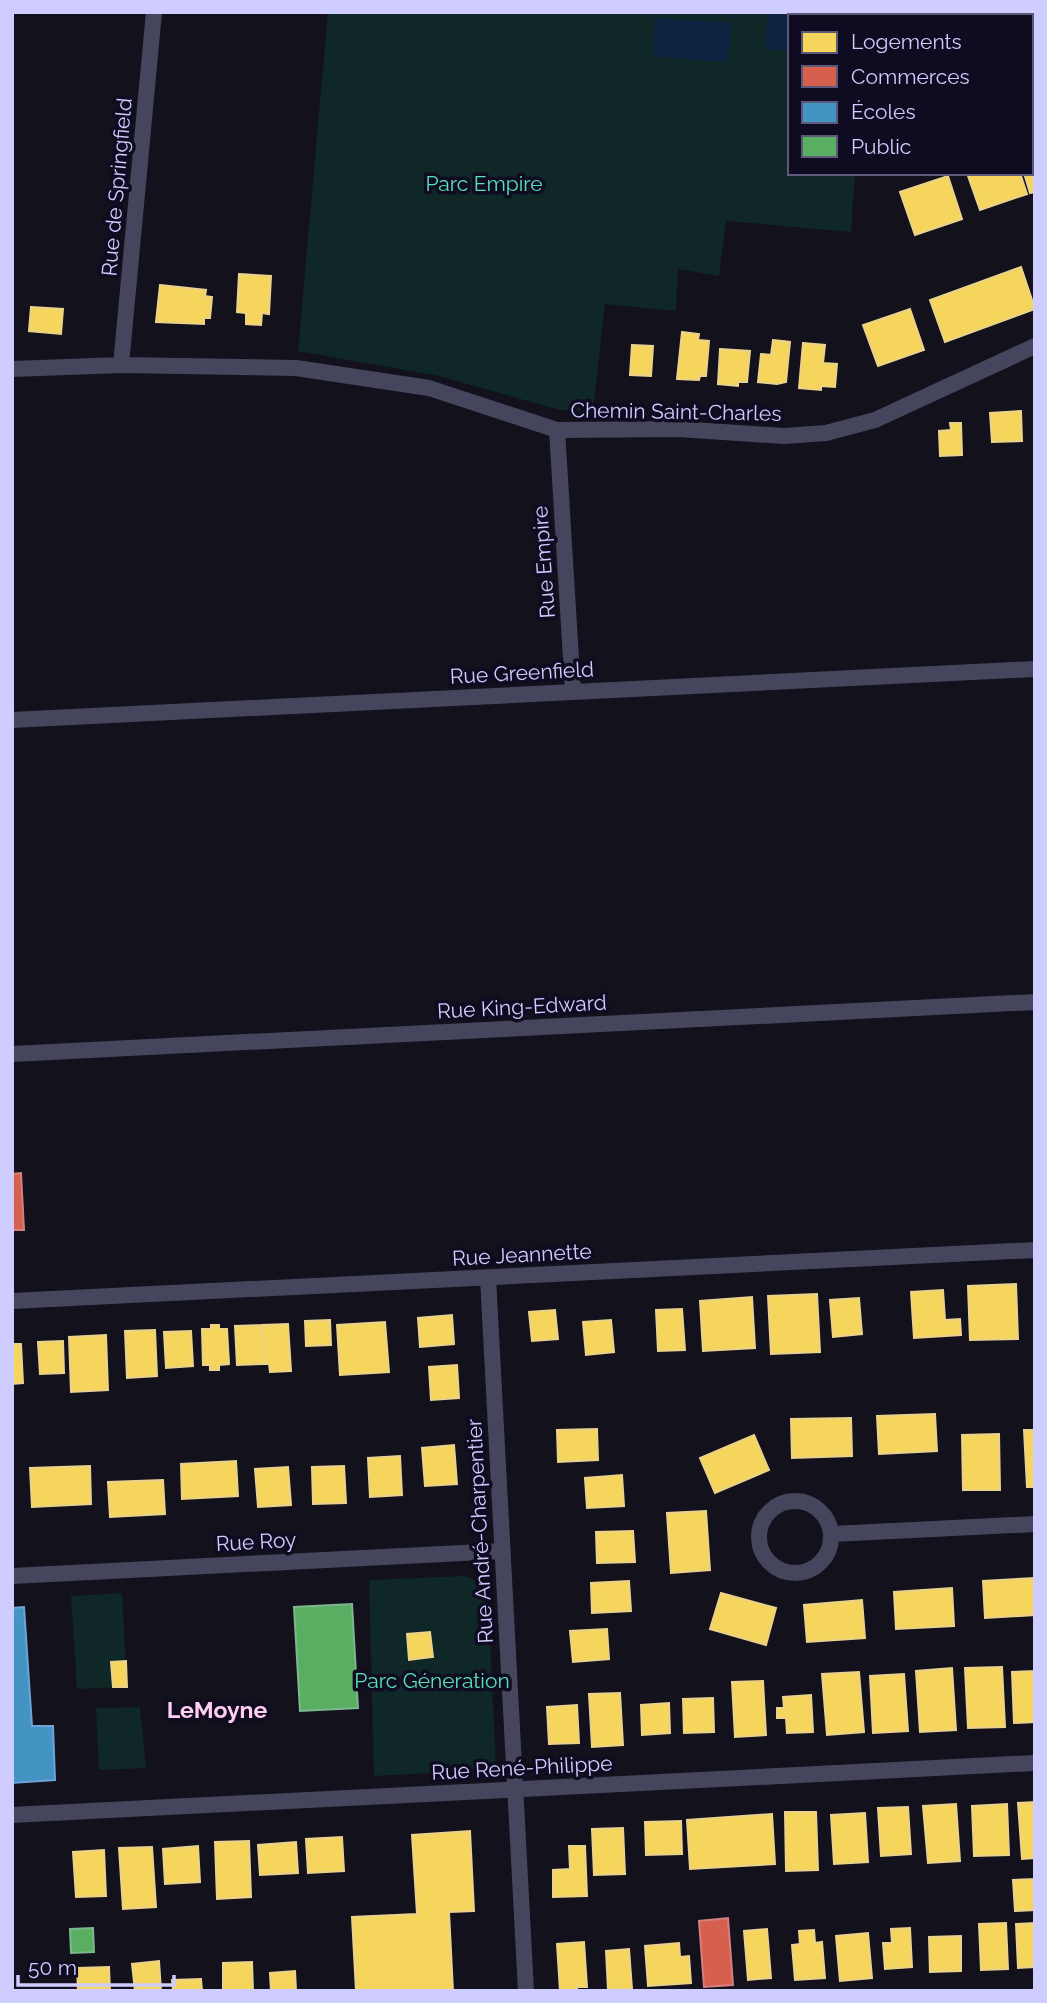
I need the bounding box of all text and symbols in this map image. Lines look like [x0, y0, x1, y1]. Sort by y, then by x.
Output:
legend [788, 14, 1033, 175]
text: Logements [851, 29, 962, 54]
text: Commerces [851, 64, 970, 89]
street label: Rue de Springfield [96, 97, 137, 277]
text: Écoles [851, 99, 916, 124]
text: Public [851, 134, 911, 159]
park label: Parc Empire [425, 171, 543, 196]
street label: Chemin Saint-Charles [570, 397, 782, 426]
street label: Rue Empire [527, 505, 560, 619]
street label: Rue Greenfield [449, 656, 595, 689]
street label: Rue King-Edward [437, 990, 607, 1023]
street label: Rue Jeannette [452, 1238, 592, 1271]
street label: Rue André-Charpentier [461, 1417, 498, 1644]
street label: Rue Roy [215, 1527, 297, 1556]
park label: Parc Géneration [354, 1668, 510, 1693]
district label: LeMoyne [167, 1696, 267, 1723]
street label: Rue René-Philippe [431, 1750, 613, 1785]
scale bar [18, 1944, 173, 1988]
text: 50 m [28, 1955, 77, 1980]

